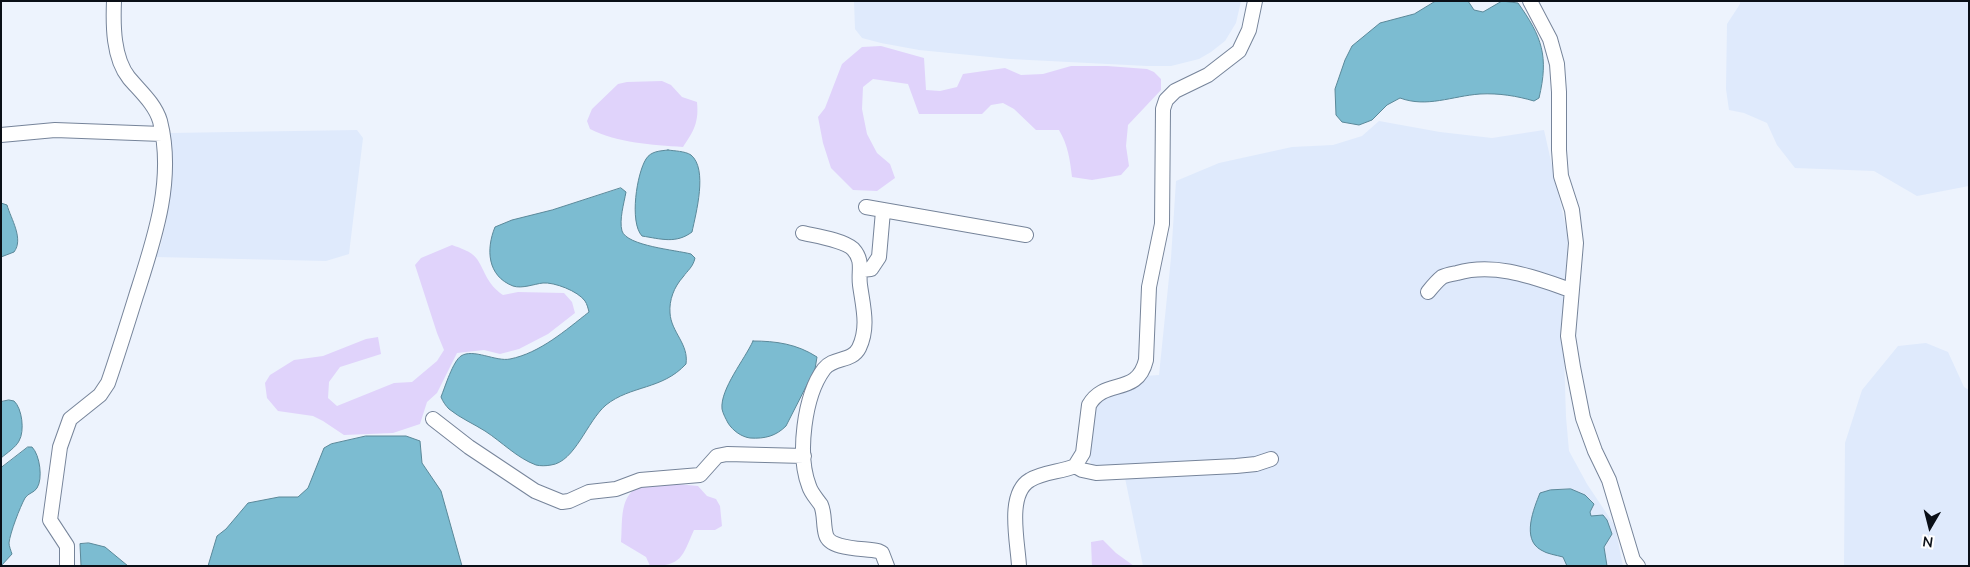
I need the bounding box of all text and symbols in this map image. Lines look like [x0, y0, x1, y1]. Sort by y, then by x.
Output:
north arrow [1905, 502, 1955, 552]
text: N [1921, 532, 1934, 552]

